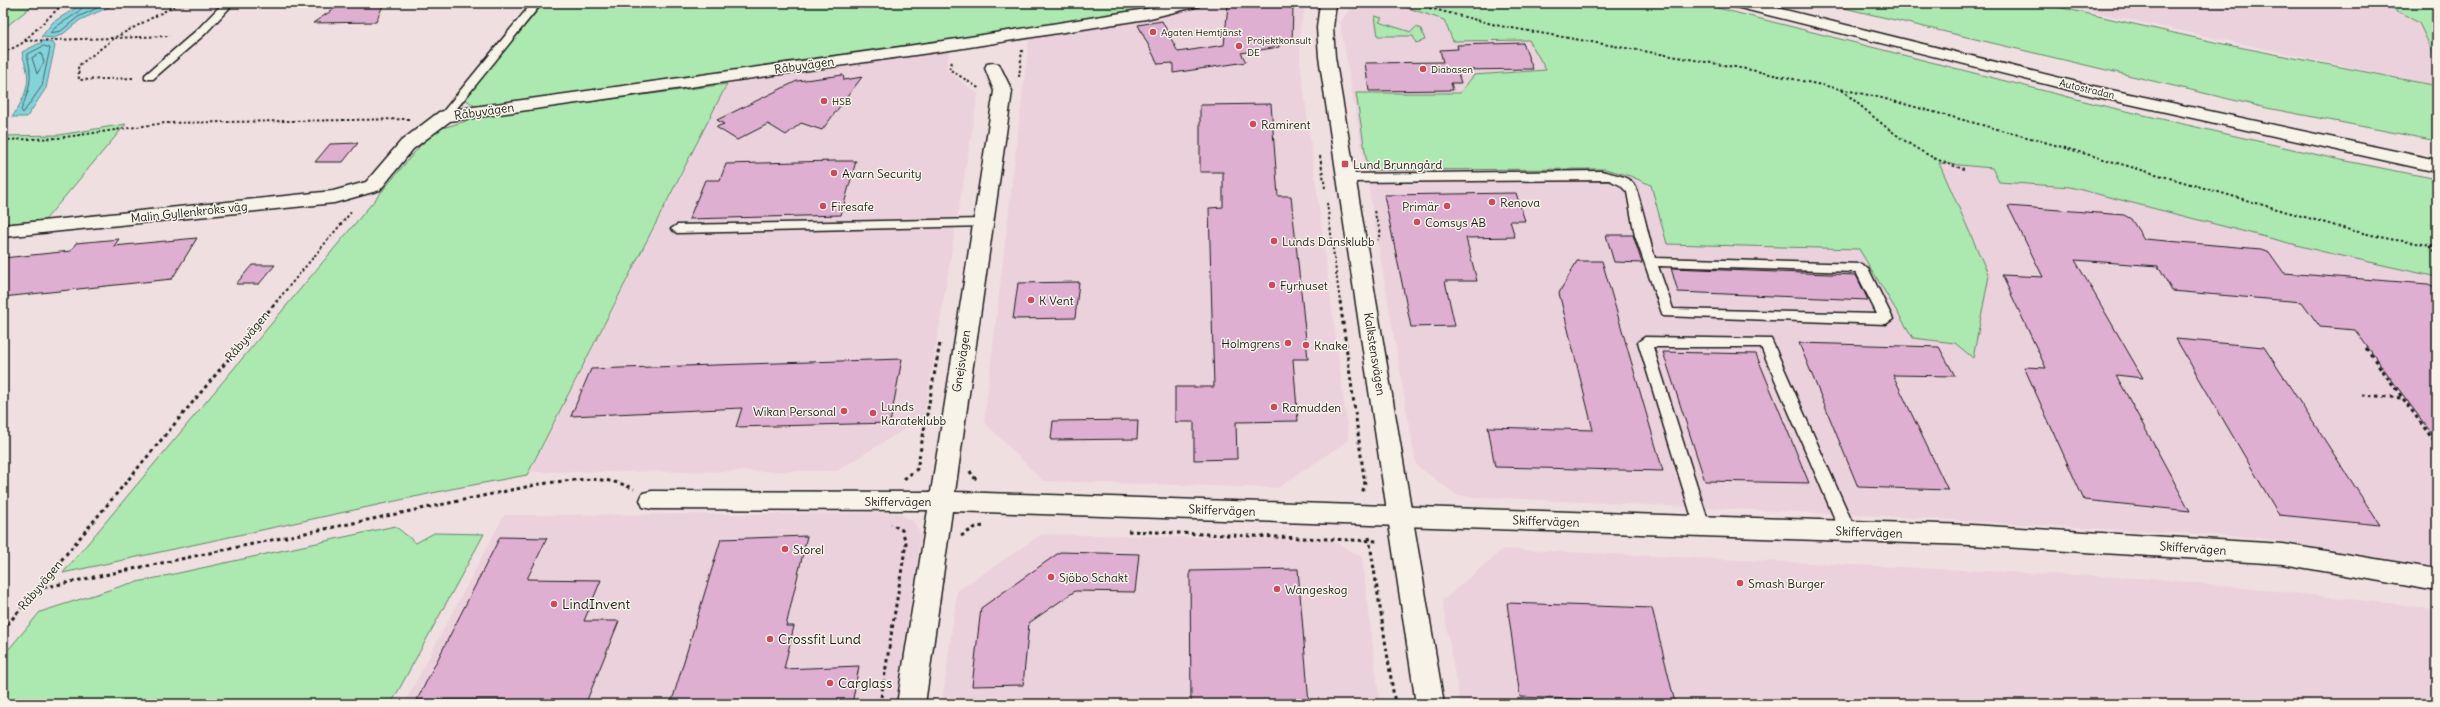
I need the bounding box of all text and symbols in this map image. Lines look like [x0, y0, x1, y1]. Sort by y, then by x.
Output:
place label: Agaten Hemtjänst [1161, 26, 1242, 39]
marker: Agaten Hemtjänst [1148, 27, 1158, 37]
place label: Projektkonsult DE [1247, 34, 1312, 59]
marker: Projektkonsult DE [1234, 41, 1244, 51]
street label: Råbyvägen [773, 53, 835, 77]
place label: Diabasen [1431, 63, 1473, 76]
marker: Diabasen [1418, 64, 1428, 74]
street label: Autostradan [2058, 76, 2116, 102]
place label: HSB [832, 95, 852, 108]
marker: HSB [819, 96, 829, 106]
street label: Råbyvägen [453, 99, 515, 123]
place label: Ramirent [1261, 117, 1311, 132]
marker: Ramirent [1248, 119, 1258, 129]
place label: Lund Brunngård [1353, 157, 1442, 172]
marker: Lund Brunngård [1340, 159, 1350, 169]
place label: Avarn Security [842, 166, 922, 181]
marker: Avarn Security [829, 168, 839, 178]
place label: Renova [1500, 195, 1540, 210]
marker: Renova [1487, 197, 1497, 207]
street label: Malin Gyllenkroks väg [130, 198, 248, 226]
place label: Firesafe [831, 199, 874, 214]
place label: Primär [1402, 199, 1439, 214]
marker: Firesafe [818, 201, 828, 211]
marker: Primär [1442, 201, 1452, 211]
place label: Comsys AB [1425, 215, 1486, 230]
marker: Comsys AB [1412, 217, 1422, 227]
place label: Lunds Dansklubb [1282, 234, 1375, 249]
marker: Lunds Dansklubb [1269, 236, 1279, 246]
place label: Fyrhuset [1280, 278, 1328, 293]
marker: Fyrhuset [1267, 280, 1277, 290]
place label: K Vent [1039, 293, 1074, 308]
marker: K Vent [1026, 295, 1036, 305]
street label: Råbyvägen [222, 308, 272, 364]
street label: Kalkstensvägen [1361, 311, 1389, 397]
street label: Gnejsvägen [949, 329, 973, 393]
place label: Holmgrens [1221, 336, 1280, 351]
marker: Holmgrens [1283, 338, 1293, 348]
place label: Knake [1314, 338, 1348, 353]
marker: Knake [1301, 340, 1311, 350]
place label: Lunds Karateklubb [881, 399, 947, 428]
place label: Ramudden [1282, 400, 1341, 415]
marker: Ramudden [1269, 402, 1279, 412]
place label: Wikan Personal [753, 404, 836, 419]
marker: Wikan Personal [839, 406, 849, 416]
marker: Lunds Karateklubb [868, 408, 878, 418]
street label: Skiffervägen [864, 494, 932, 509]
street label: Skiffervägen [1188, 501, 1256, 519]
street label: Skiffervägen [1512, 512, 1580, 530]
street label: Skiffervägen [1835, 523, 1903, 541]
street label: Skiffervägen [2159, 538, 2227, 558]
place label: Storel [793, 542, 824, 557]
marker: Storel [780, 544, 790, 554]
street label: Råbyvägen [15, 557, 65, 613]
place label: Sjöbo Schakt [1059, 570, 1128, 585]
marker: Sjöbo Schakt [1046, 572, 1056, 582]
place label: Smash Burger [1748, 576, 1825, 591]
marker: Smash Burger [1735, 578, 1745, 588]
place label: Wangeskog [1285, 582, 1347, 597]
marker: Wangeskog [1272, 584, 1282, 594]
place label: LindInvent [562, 595, 630, 613]
marker: LindInvent [549, 599, 559, 609]
place label: Crossfit Lund [778, 630, 861, 648]
marker: Crossfit Lund [765, 634, 775, 644]
place label: Carglass [838, 674, 892, 692]
marker: Carglass [825, 678, 835, 688]

